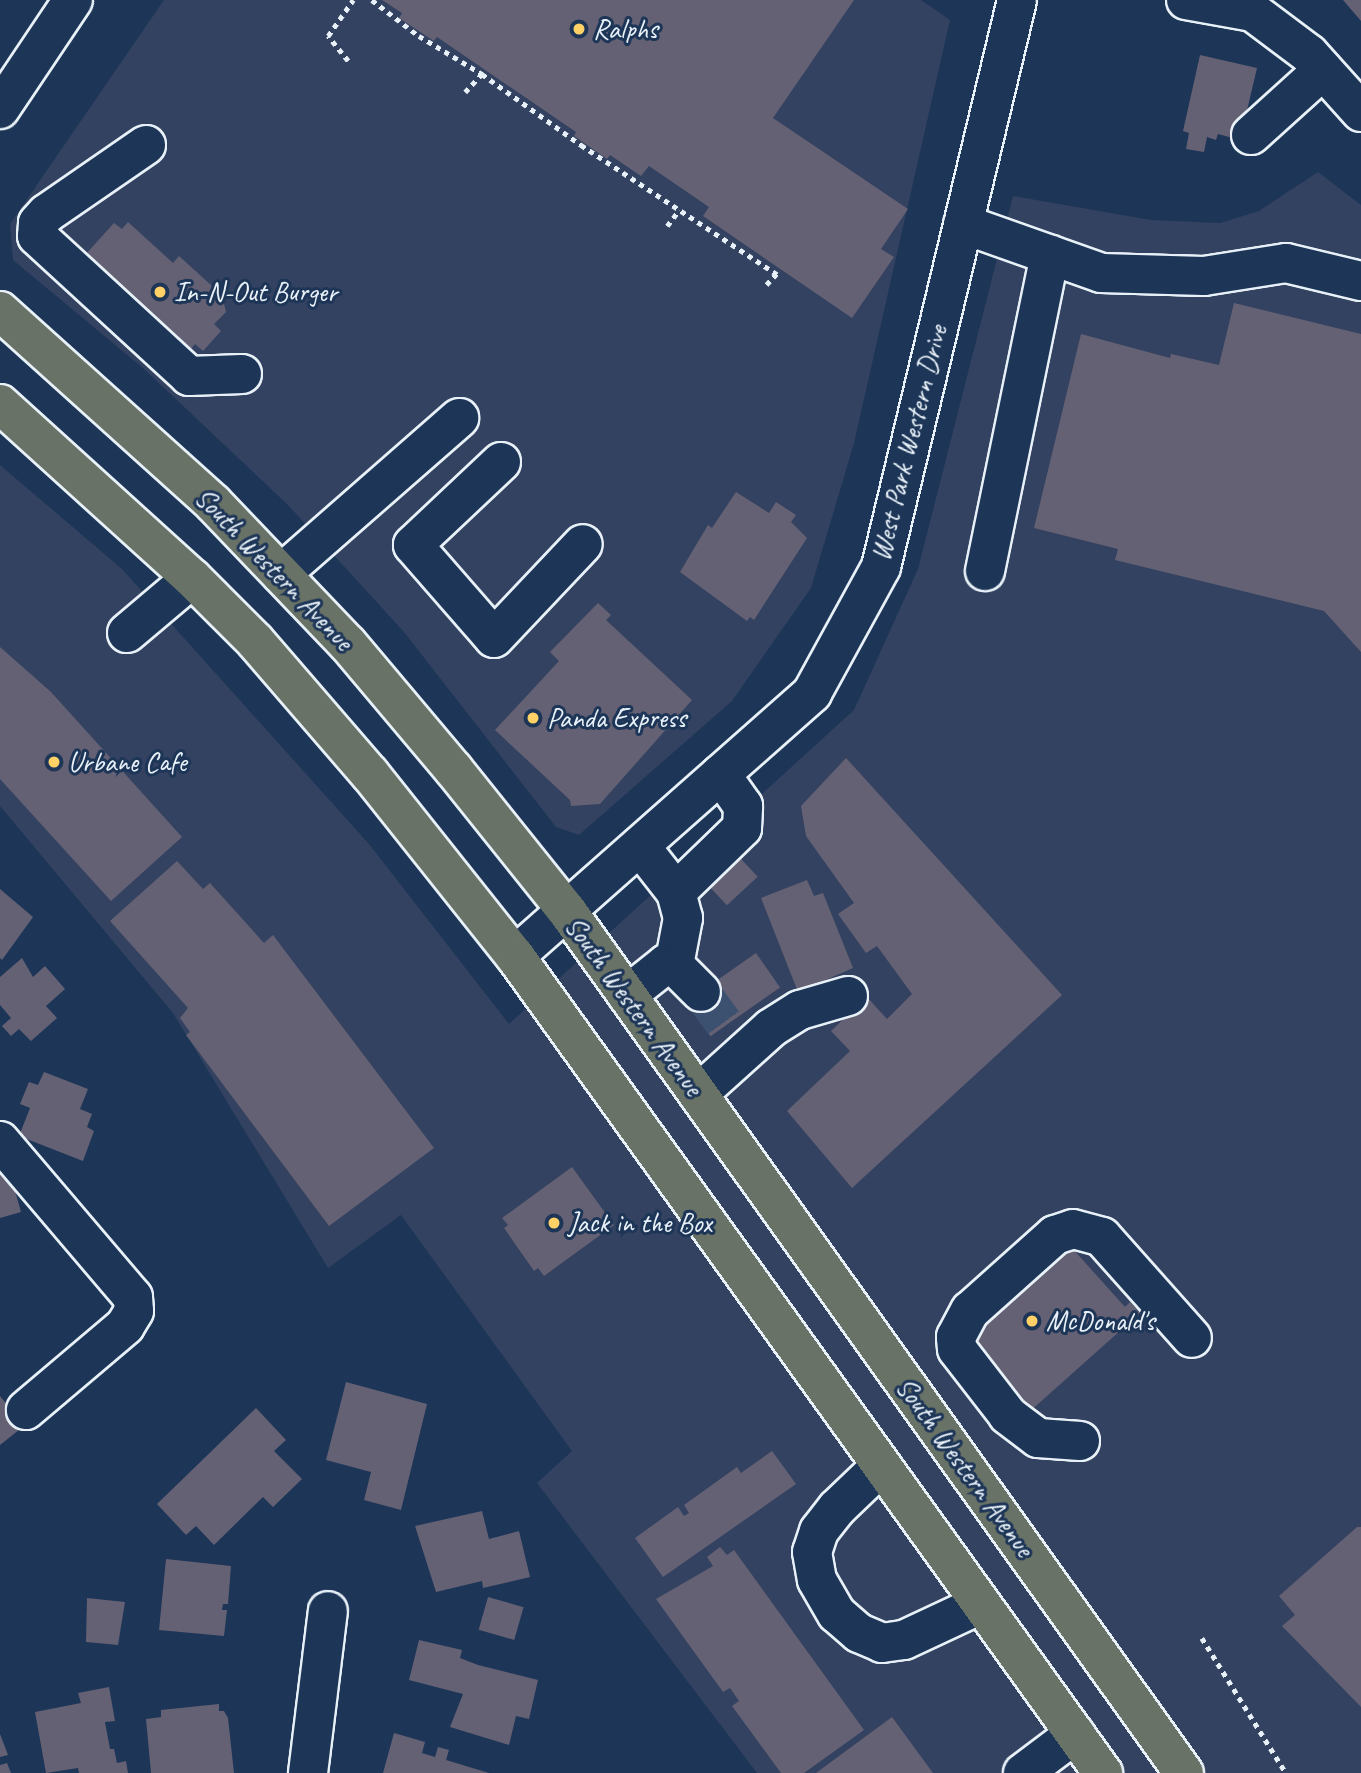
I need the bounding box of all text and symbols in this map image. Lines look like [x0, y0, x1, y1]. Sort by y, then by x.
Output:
place label: Ralphs [593, 12, 658, 46]
marker: Ralphs [571, 21, 587, 37]
place label: In-N-Out Burger [174, 275, 337, 309]
marker: In-N-Out Burger [152, 284, 168, 300]
street label: West Park Western Drive [863, 321, 955, 565]
street label: South Western Avenue [188, 481, 360, 657]
place label: Panda Express [547, 701, 686, 735]
marker: Panda Express [525, 710, 541, 726]
place label: Urbane Cafe [68, 745, 187, 779]
marker: Urbane Cafe [46, 754, 62, 770]
street label: South Western Avenue [558, 910, 710, 1102]
place label: Jack in the Box [568, 1206, 712, 1240]
marker: Jack in the Box [546, 1215, 562, 1231]
place label: McDonald's [1046, 1304, 1155, 1338]
marker: McDonald's [1024, 1313, 1040, 1329]
street label: South Western Avenue [889, 1371, 1041, 1563]

